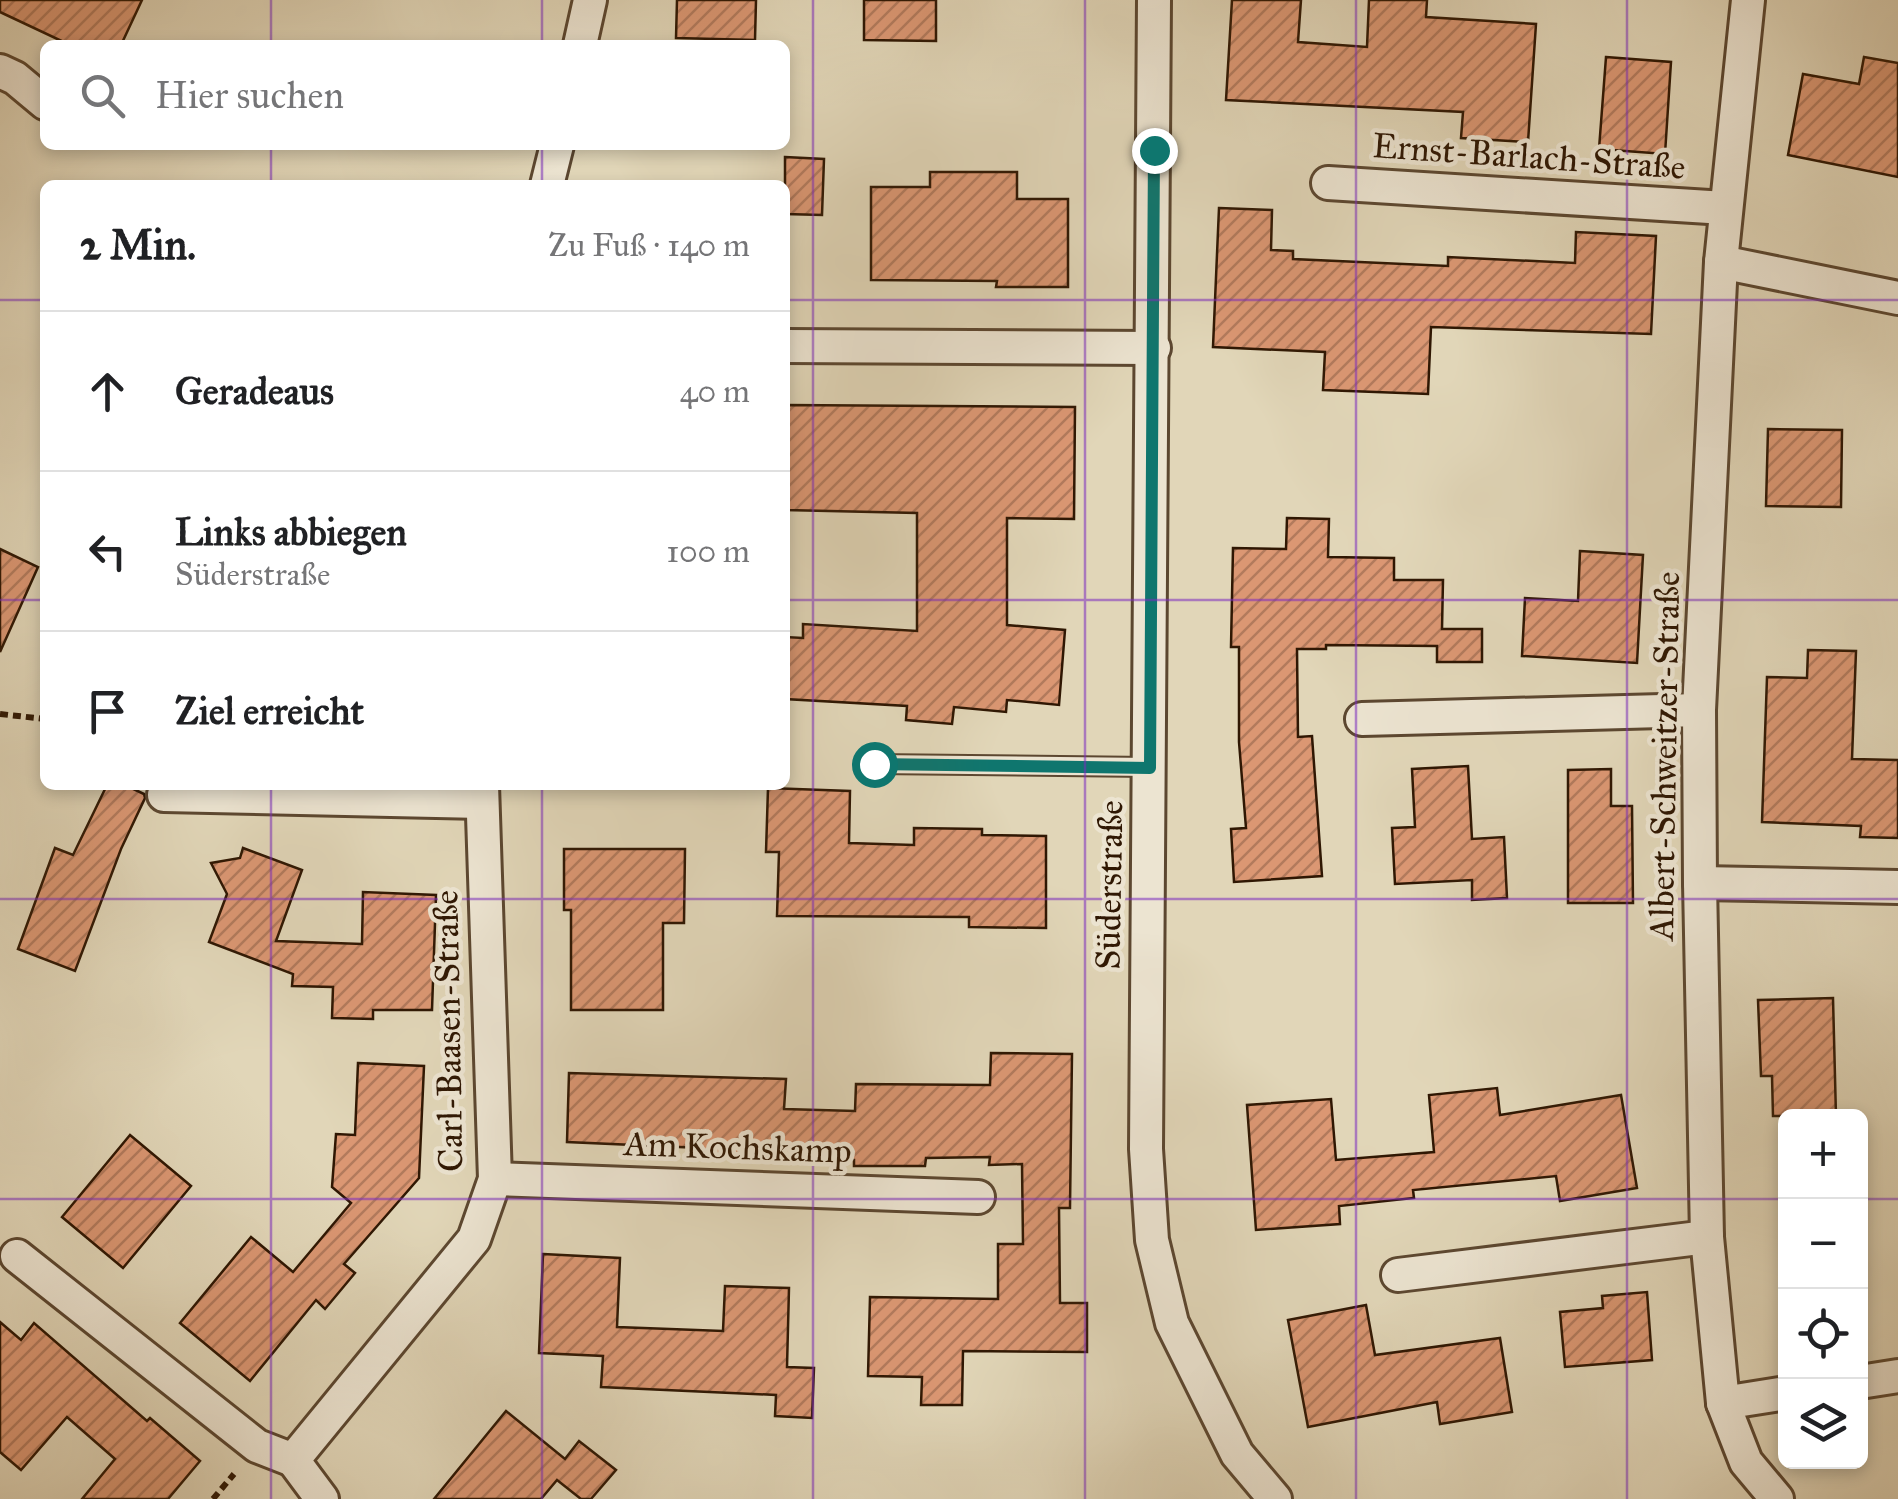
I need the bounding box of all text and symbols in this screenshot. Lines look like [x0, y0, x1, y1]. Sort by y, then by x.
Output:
search box [40, 40, 790, 150]
icon: search [75, 68, 130, 123]
text: Hier suchen [155, 72, 344, 118]
street label: Ernst-Barlach-Straße [1371, 124, 1687, 189]
route end [1132, 128, 1178, 174]
text: 2 Min. [80, 219, 196, 271]
text: Zu Fuß · 140 m [548, 226, 750, 265]
icon: ahead [80, 364, 135, 419]
text: Geradeaus [175, 368, 334, 414]
text: 40 m [680, 372, 750, 411]
text: Links abbiegen [175, 509, 407, 555]
icon: left [80, 524, 135, 579]
text: 100 m [666, 532, 750, 571]
text: Süderstraße [175, 555, 330, 594]
street label: Albert-Schweitzer-Straße [1640, 571, 1689, 943]
icon: arrive [80, 684, 135, 739]
text: Ziel erreicht [175, 688, 364, 734]
route start [852, 742, 898, 788]
street label: Süderstraße [1087, 800, 1132, 970]
street label: Carl-Baasen-Straße [425, 890, 472, 1172]
map controls [1778, 1109, 1868, 1469]
button: + [1778, 1109, 1868, 1199]
street label: Am Kochskamp [621, 1122, 852, 1173]
button: − [1778, 1199, 1868, 1289]
button: locate [1778, 1289, 1868, 1379]
button: layers [1778, 1379, 1868, 1469]

